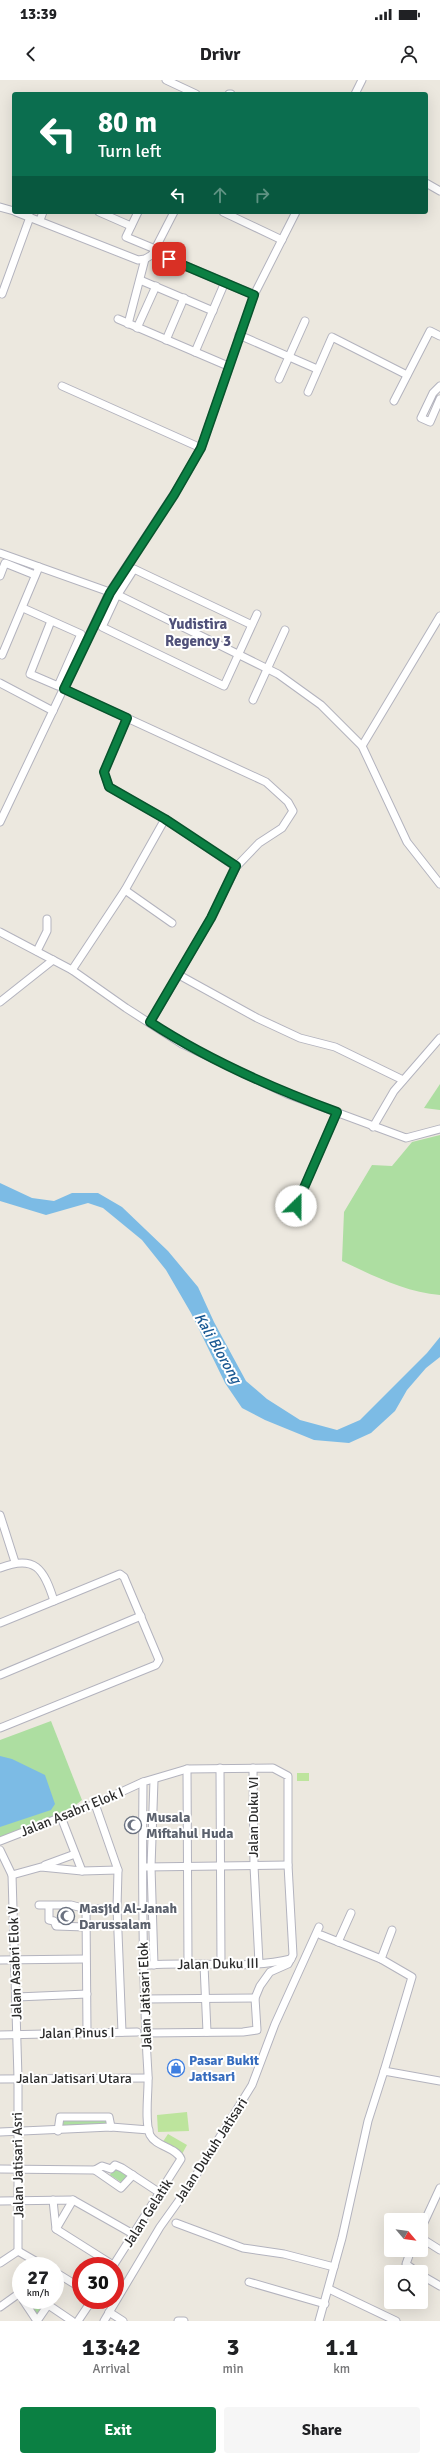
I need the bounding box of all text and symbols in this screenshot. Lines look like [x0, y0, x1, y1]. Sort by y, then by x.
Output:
text: 13:39 [20, 5, 57, 23]
icon: back [20, 43, 42, 65]
text: Drivr [200, 43, 240, 65]
icon: person [398, 43, 420, 65]
text: 80 m [98, 106, 157, 140]
icon: left [32, 108, 84, 160]
text: Turn left [98, 140, 161, 162]
icon: left [167, 184, 189, 206]
icon: ahead [209, 184, 231, 206]
icon: right [251, 184, 273, 206]
pin [152, 242, 186, 276]
icon: arrive [158, 248, 180, 270]
district label: Yudistira Regency 3 [165, 615, 231, 650]
position arrow [275, 1185, 317, 1227]
water label: Kali Blorong [191, 1310, 246, 1387]
street label: Jalan Duku VI [245, 1776, 262, 1858]
street label: Jalan Asabri Elok I [18, 1784, 126, 1840]
place label: Musala Miftahul Huda [146, 1809, 233, 1842]
mosque icon: Musala Miftahul Huda [123, 1815, 143, 1835]
place label: Masjid Al-Janah Darussalam [79, 1900, 178, 1933]
street label: Jalan Asabri Elok V [5, 1906, 25, 2020]
mosque icon: Masjid Al-Janah Darussalam [56, 1906, 76, 1926]
street label: Jalan Jatisari Elok [135, 1942, 155, 2050]
street label: Jalan Duku III [177, 1955, 259, 1973]
street label: Jalan Pinus I [39, 2024, 115, 2042]
place label: Pasar Bukit Jatisari [189, 2052, 260, 2085]
shop icon: Pasar Bukit Jatisari [166, 2058, 186, 2078]
street label: Jalan Jatisari Utara [16, 2070, 132, 2087]
street label: Jalan Dukuh Jatisari [171, 2095, 251, 2205]
street label: Jalan Jatisari Asri [9, 2112, 27, 2218]
street label: Jalan Gelatik [120, 2176, 176, 2250]
north arrow [384, 2213, 428, 2257]
map controls [384, 2213, 428, 2309]
speed limit sign: 30 [72, 2257, 124, 2309]
text: 27 [27, 2265, 49, 2290]
button: search [384, 2265, 428, 2309]
text: km/h [27, 2287, 49, 2299]
text: 13:42 [82, 2332, 141, 2362]
text: 3 [227, 2332, 240, 2362]
text: 1.1 [325, 2332, 358, 2362]
text: Arrival [93, 2361, 130, 2377]
text: min [223, 2361, 244, 2377]
text: km [333, 2361, 350, 2377]
button: Exit [20, 2407, 216, 2453]
button: Share [224, 2407, 420, 2453]

